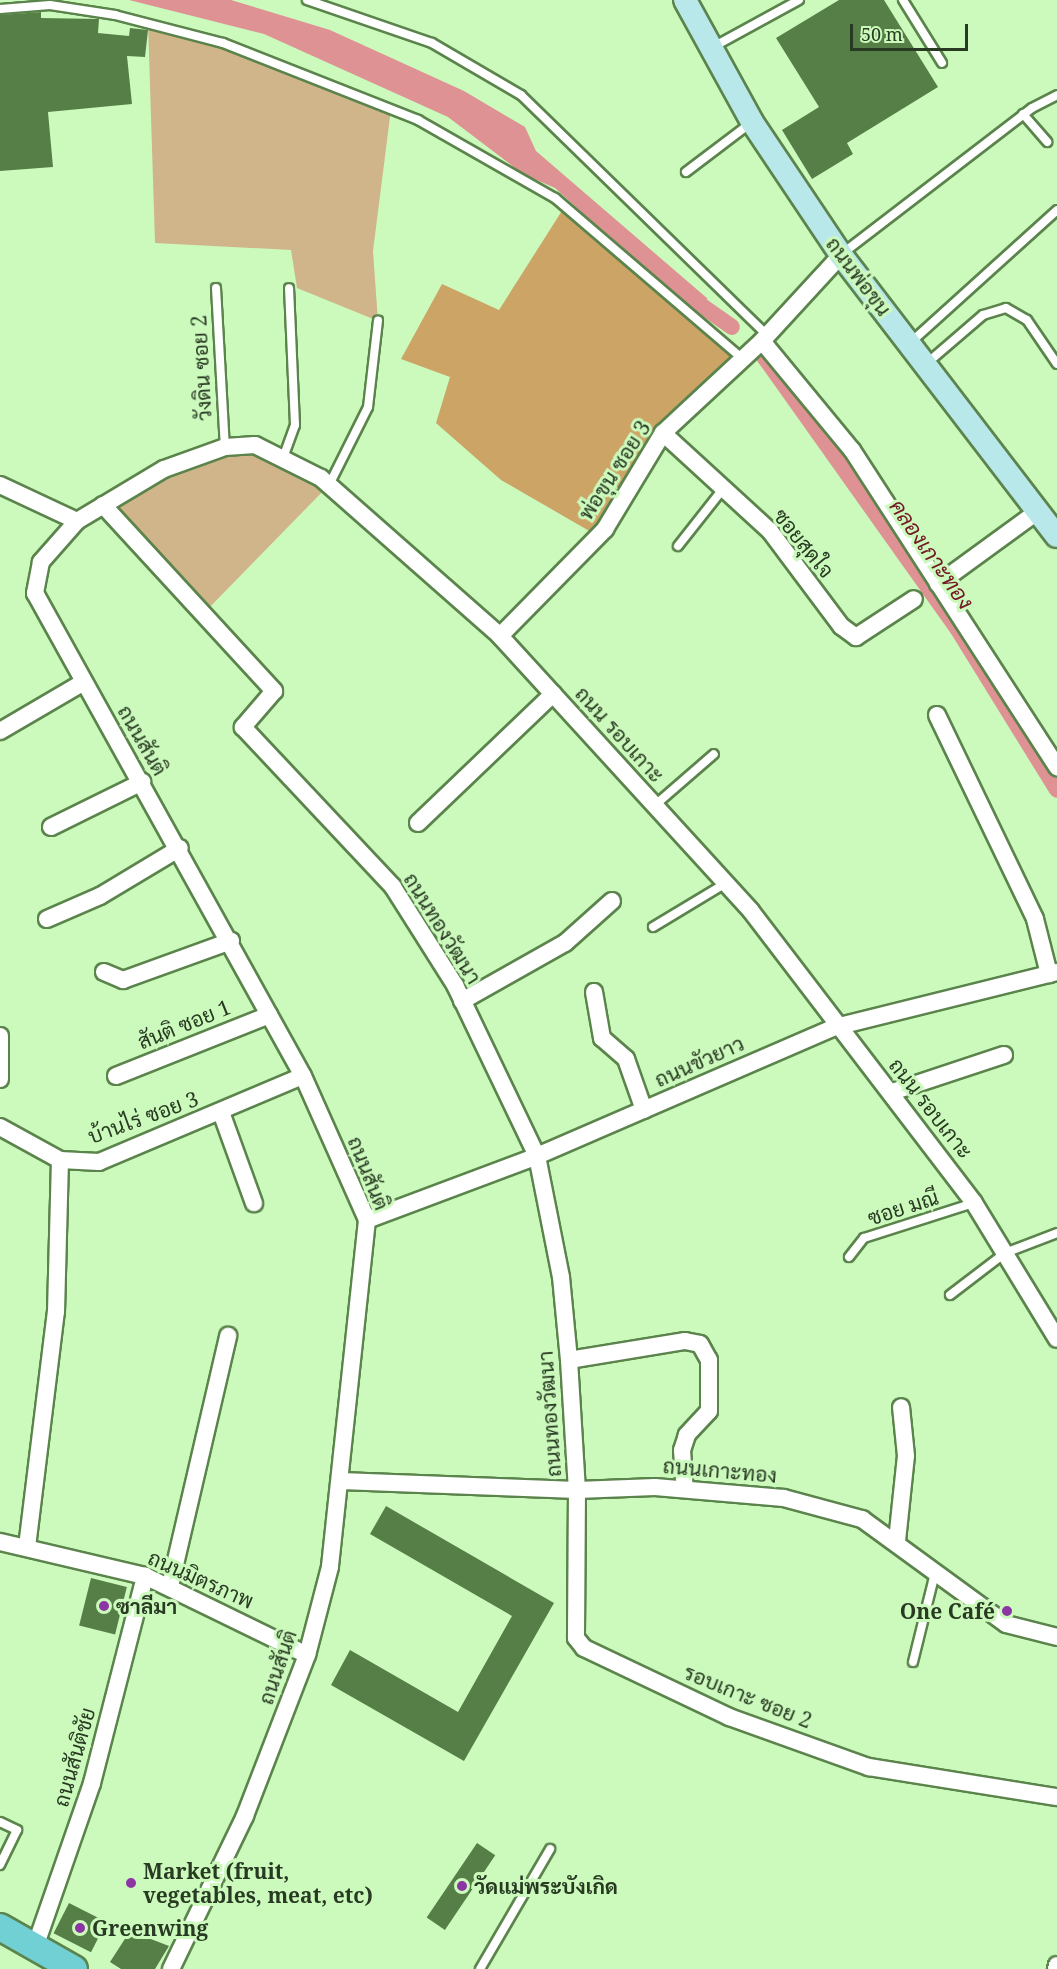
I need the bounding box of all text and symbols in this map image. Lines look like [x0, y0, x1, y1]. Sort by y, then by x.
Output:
scale bar [853, 12, 972, 50]
text: 50 m [861, 22, 903, 46]
street label: ถนนพ่อขุน [821, 232, 897, 320]
street label: วังดิน ซอย 2 [186, 314, 216, 422]
street label: พ่อขุน ซอย 3 [573, 416, 655, 524]
water label: คลองเกาะทอง [884, 494, 980, 614]
street label: ซอยสุดใจ [769, 503, 839, 583]
street label: ถนน รอบเกาะ [570, 681, 670, 787]
street label: ถนนสันติ [113, 700, 173, 780]
street label: ถนนทองวัฒนา [399, 868, 487, 988]
street label: สันติ ซอย 1 [134, 994, 234, 1054]
street label: ถนนขัวยาว [650, 1030, 748, 1092]
street label: ถนน รอบเกาะ [884, 1053, 978, 1163]
street label: บ้านไร่ ซอย 3 [84, 1085, 202, 1149]
street label: ถนนสันติ [343, 1132, 395, 1214]
street label: ซอย มณี [864, 1184, 942, 1230]
street label: ถนนทองวัฒนา [532, 1350, 566, 1478]
street label: ถนนเกาะทอง [662, 1452, 778, 1488]
street label: ถนนมิตรภาพ [144, 1545, 258, 1613]
place label: ซาลีมา [116, 1593, 177, 1619]
place label: One Café [900, 1598, 995, 1624]
marker: ซาลีมา [97, 1599, 111, 1613]
marker: One Café [1000, 1604, 1014, 1618]
street label: ถนนสันติ [253, 1626, 301, 1708]
street label: รอบเกาะ ซอย 2 [680, 1659, 816, 1733]
street label: ถนนสันติชัย [48, 1705, 100, 1809]
place label: Market (fruit, vegetables, meat, etc) [143, 1858, 373, 1908]
place label: วัดแม่พระบังเกิด [474, 1873, 618, 1899]
marker: Market (fruit, vegetables, meat, etc) [124, 1876, 138, 1890]
marker: วัดแม่พระบังเกิด [455, 1879, 469, 1893]
place label: Greenwing [92, 1915, 208, 1941]
marker: Greenwing [73, 1921, 87, 1935]

